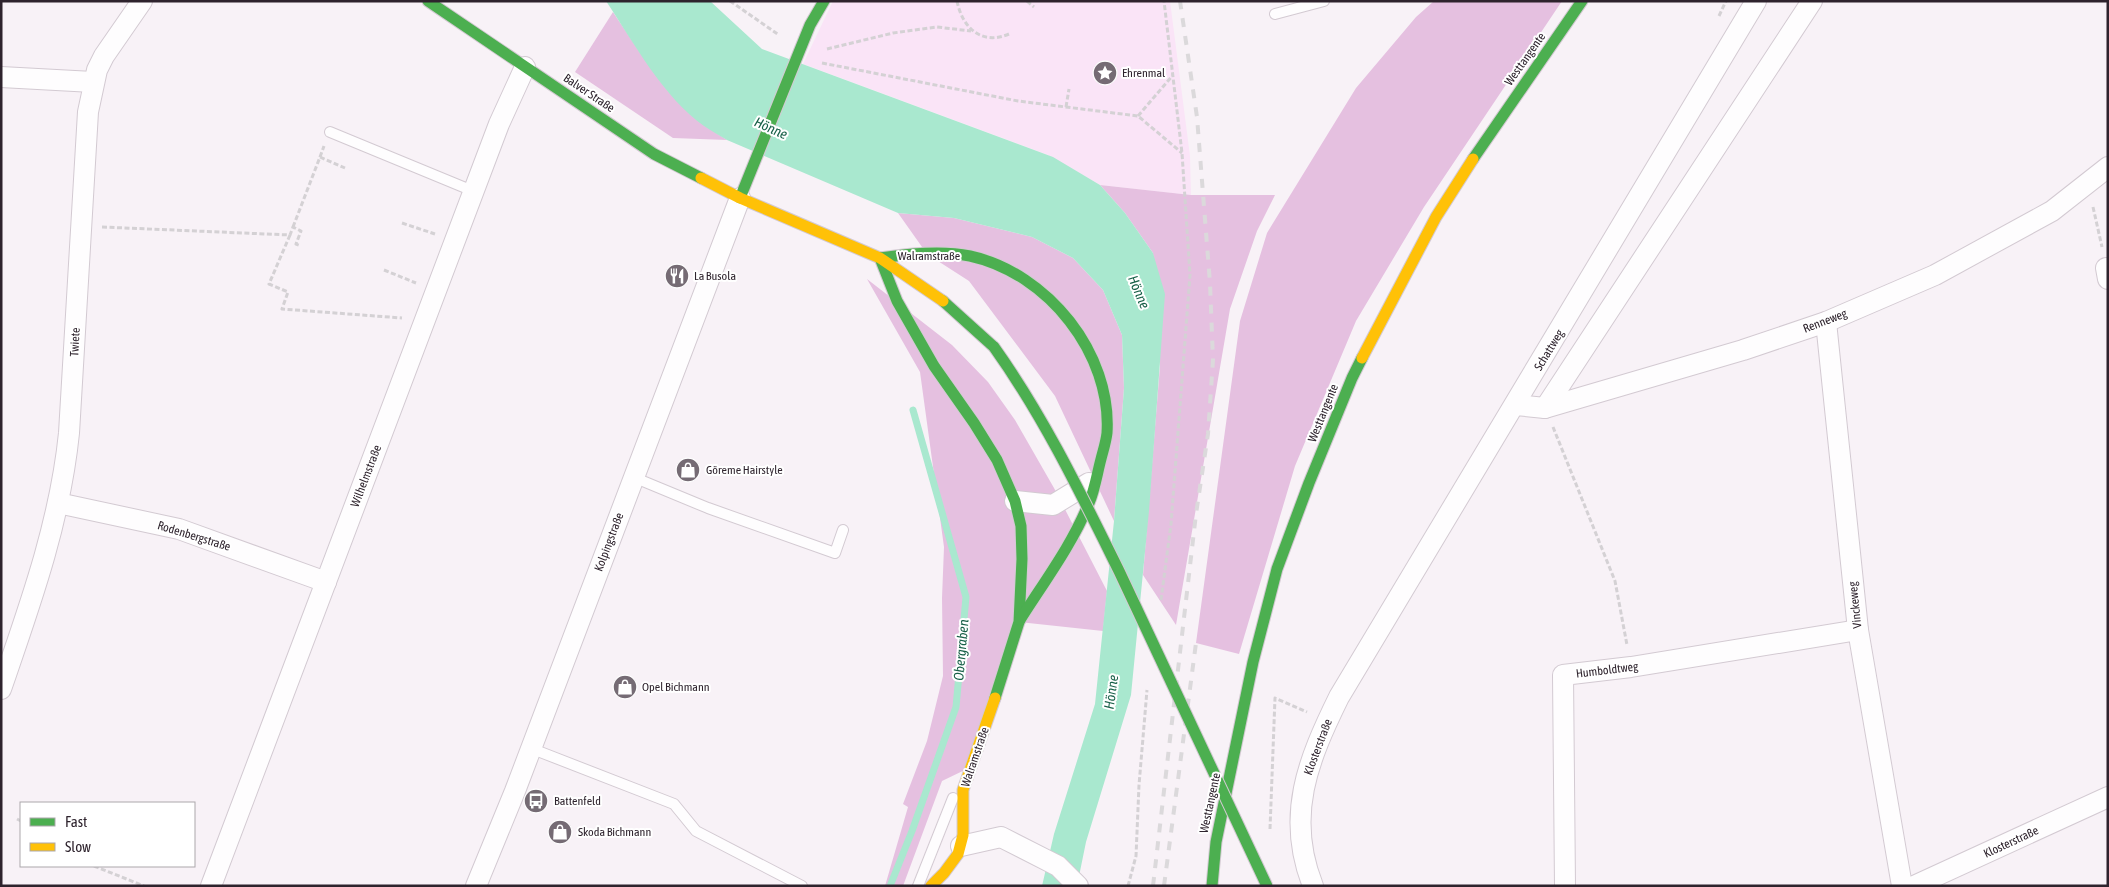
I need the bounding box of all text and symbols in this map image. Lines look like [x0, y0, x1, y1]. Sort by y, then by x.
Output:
street label: Westtangente [1502, 30, 1548, 88]
place icon: Ehrenmal [1092, 60, 1118, 86]
place label: Ehrenmal [1122, 66, 1166, 80]
street label: Balver Straße [561, 71, 617, 115]
water label: Hönne [752, 114, 790, 142]
street label: Walramstraße [898, 249, 960, 263]
restaurant icon: La Busola [664, 263, 690, 289]
place label: La Busola [694, 269, 736, 283]
water label: Hönne [1125, 273, 1153, 311]
street label: Renneweg [1801, 306, 1850, 336]
street label: Schattweg [1531, 326, 1567, 373]
street label: Twiete [67, 327, 83, 357]
street label: Westtangente [1305, 382, 1341, 444]
street label: Wilhelmstraße [348, 443, 384, 509]
shop icon: Göreme Hairstyle [675, 457, 701, 483]
place label: Göreme Hairstyle [706, 463, 783, 477]
street label: Kolpingstraße [591, 511, 627, 573]
street label: Rodenbergstraße [156, 518, 232, 554]
street label: Vinckeweg [1845, 580, 1864, 629]
water label: Obergraben [950, 618, 972, 681]
street label: Humboldtweg [1575, 659, 1640, 681]
shop icon: Opel Bichmann [612, 674, 638, 700]
water label: Hönne [1101, 674, 1121, 710]
place label: Opel Bichmann [642, 680, 710, 694]
street label: Klosterstraße [1301, 717, 1335, 777]
street label: Walramstraße [958, 725, 992, 789]
street label: Westtangente [1197, 772, 1223, 834]
bus stop icon: Battenfeld [523, 788, 549, 814]
place label: Battenfeld [554, 794, 601, 808]
legend [20, 802, 195, 867]
text: Fast [65, 813, 87, 830]
shop icon: Skoda Bichmann [547, 819, 573, 845]
street label: Klosterstraße [1981, 823, 2041, 861]
place label: Skoda Bichmann [578, 825, 651, 839]
text: Slow [65, 838, 91, 855]

